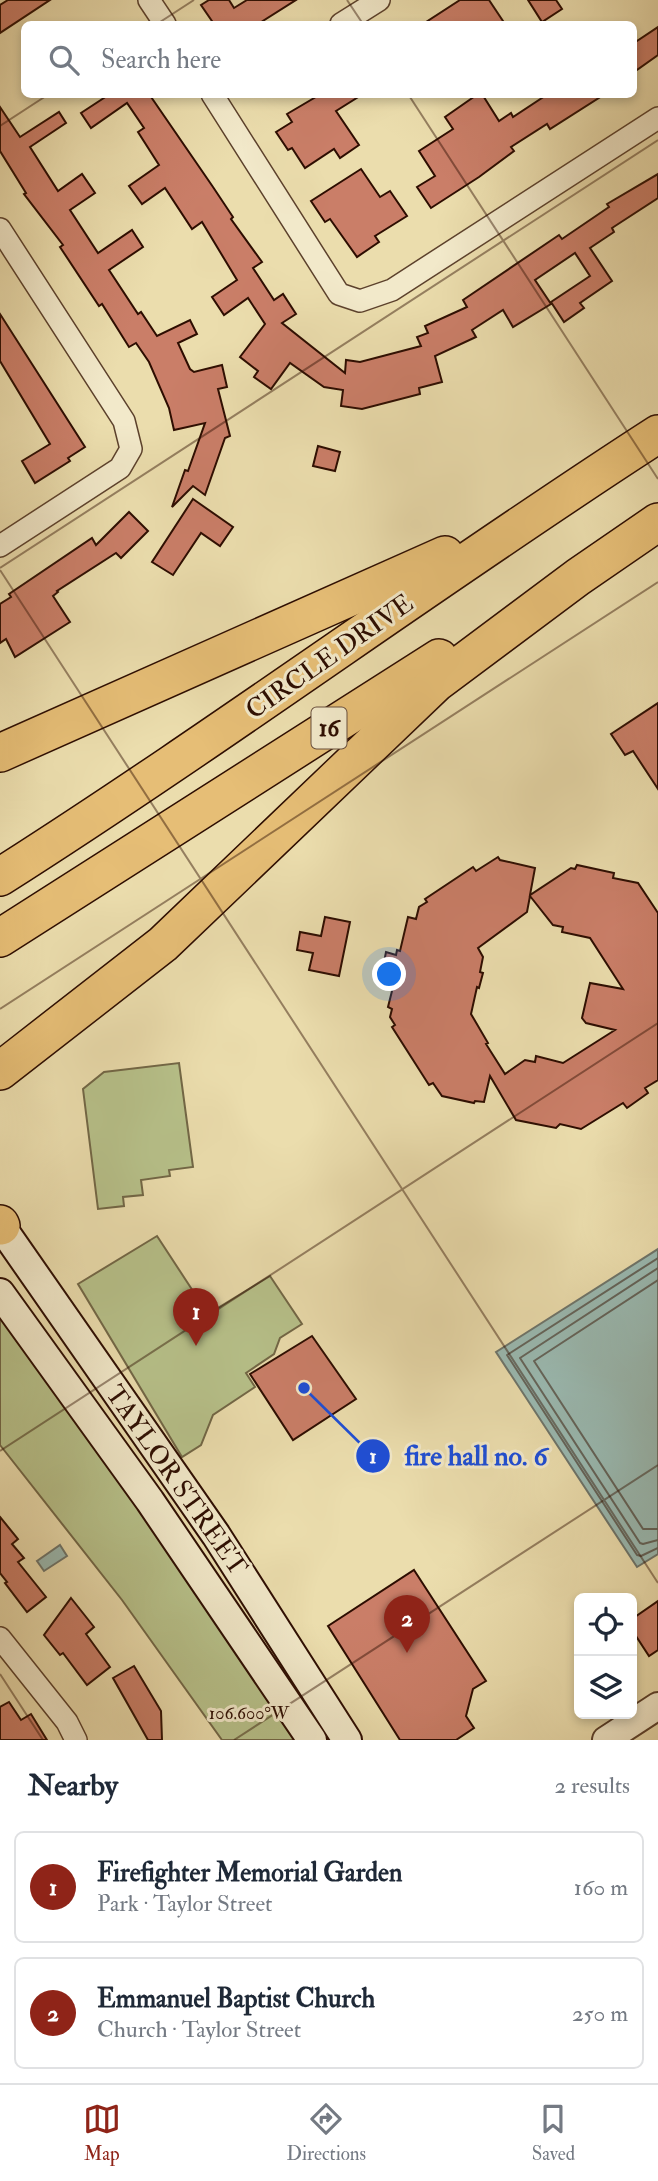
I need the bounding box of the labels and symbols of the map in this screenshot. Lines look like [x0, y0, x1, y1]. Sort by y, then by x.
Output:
street label: CIRCLE DRIVE [240, 587, 419, 726]
road number: 16 [312, 708, 346, 748]
your location [372, 957, 406, 991]
pin: 1 [173, 1288, 219, 1346]
street label: TAYLOR STREET [98, 1379, 254, 1582]
callout: fire hall no. 6 [356, 1431, 562, 1480]
text: fire hall no. 6 [403, 1439, 549, 1474]
text: 1 [369, 1443, 377, 1470]
pin: 2 [384, 1595, 430, 1653]
text: 106.600°W [209, 1702, 290, 1725]

